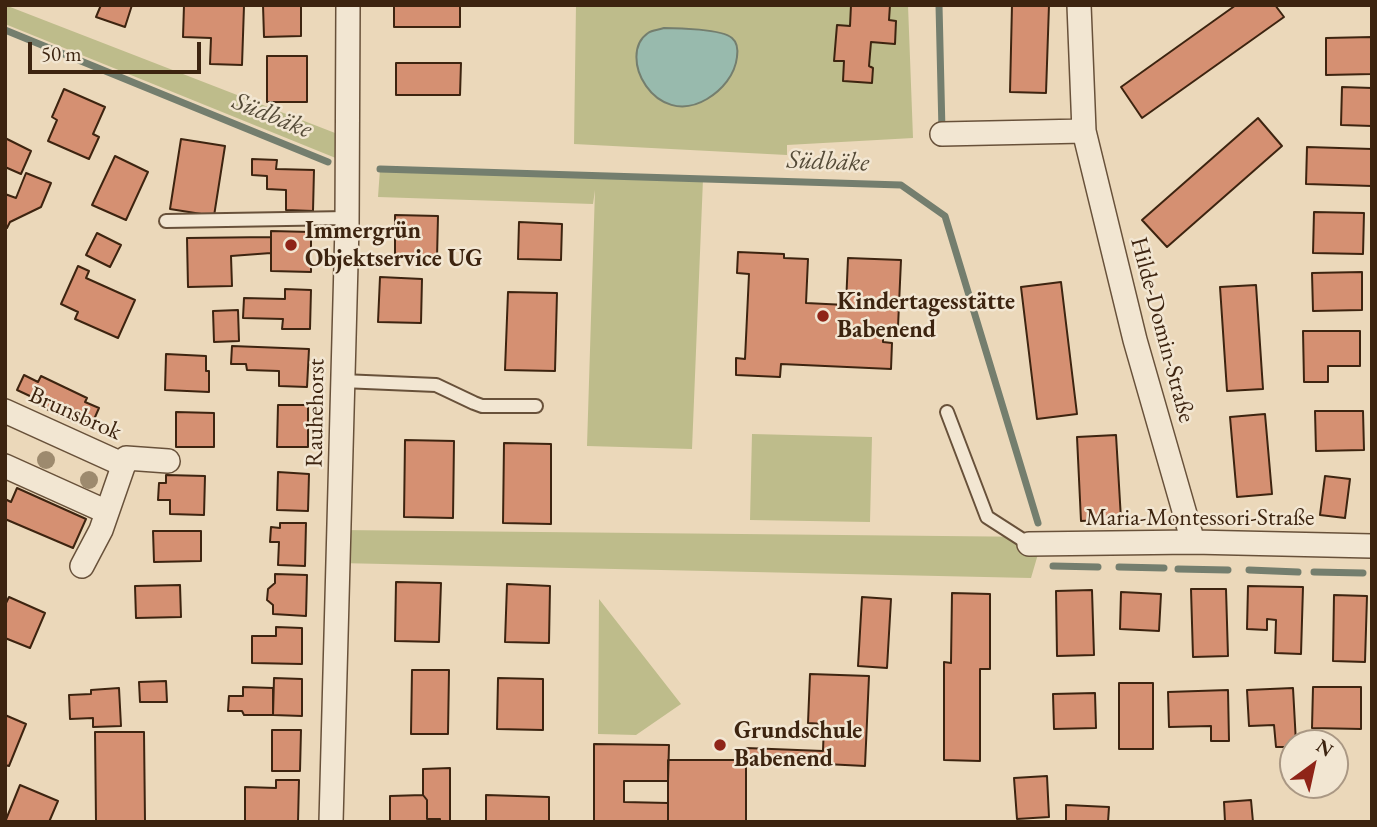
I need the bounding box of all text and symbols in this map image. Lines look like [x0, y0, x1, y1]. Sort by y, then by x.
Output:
scale bar [32, 28, 205, 72]
text: 50 m [41, 40, 82, 67]
water label: Südbäke [228, 86, 316, 146]
water label: Südbäke [786, 145, 870, 179]
place label: Immergrün Objektservice UG [305, 217, 483, 273]
street label: Hilde-Domin-Straße [1123, 234, 1201, 426]
marker: Immergrün Objektservice UG [283, 237, 299, 253]
place label: Kindertagesstätte Babenend [837, 288, 1015, 344]
marker: Kindertagesstätte Babenend [815, 308, 831, 324]
street label: Rauhehorst [301, 358, 331, 468]
street label: Brunsbrok [24, 381, 126, 447]
street label: Maria-Montessori-Straße [1086, 504, 1314, 532]
place label: Grundschule Babenend [734, 717, 862, 773]
north arrow [1279, 729, 1349, 799]
text: N [1311, 733, 1338, 762]
marker: Grundschule Babenend [712, 737, 728, 753]

